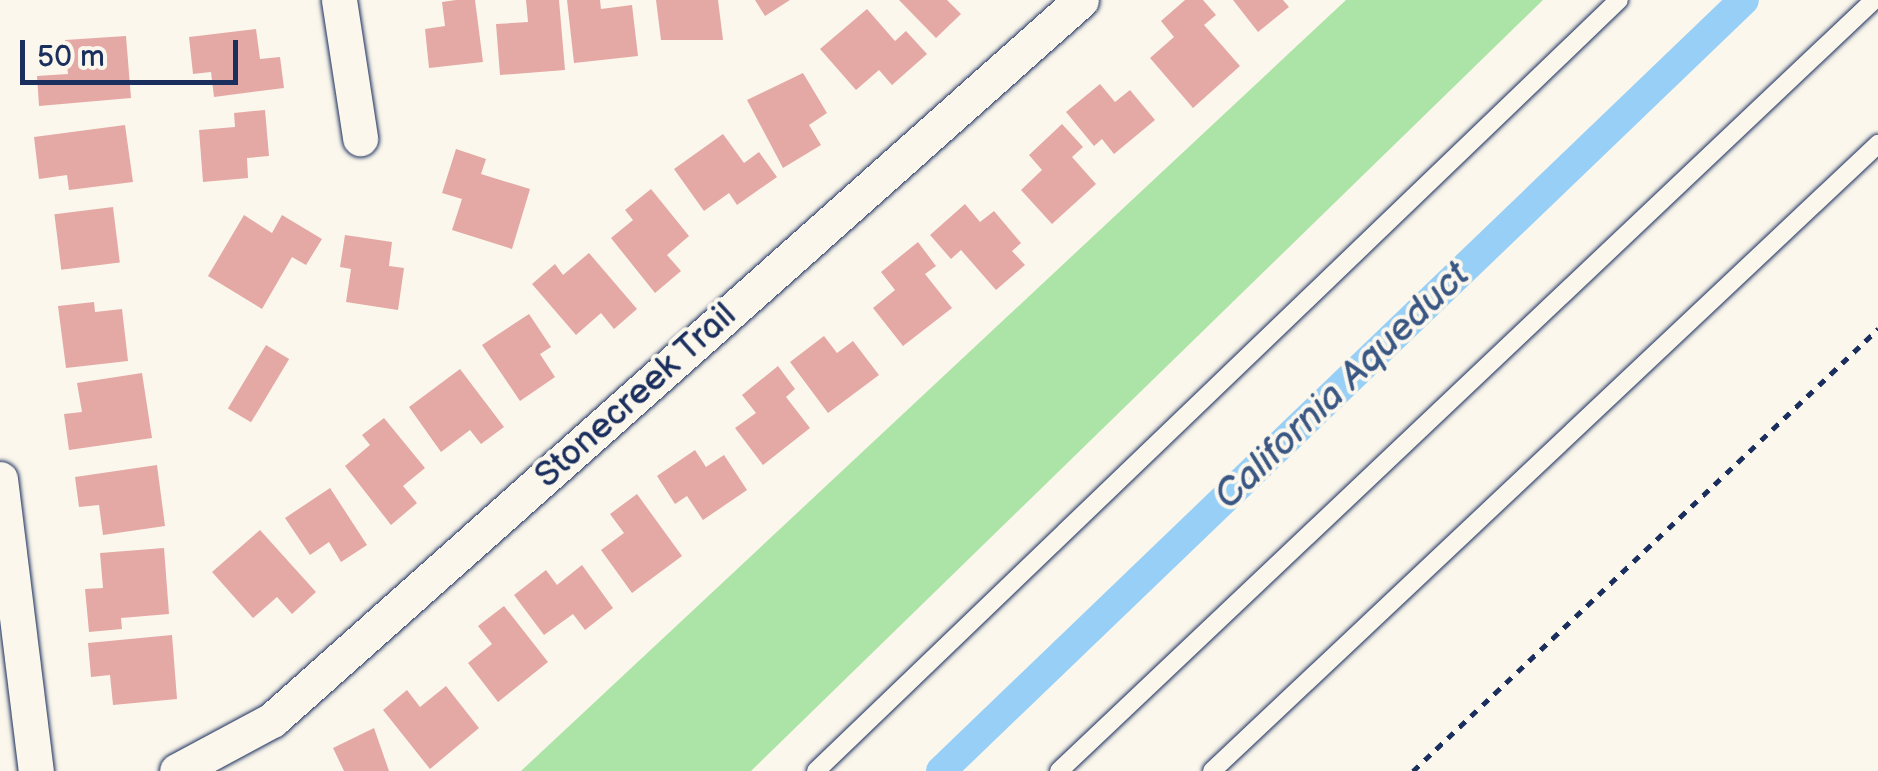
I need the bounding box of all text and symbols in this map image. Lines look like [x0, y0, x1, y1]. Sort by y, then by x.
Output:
scale bar [25, 20, 242, 82]
text: 50 m [37, 39, 105, 75]
water label: California Aqueduct [1205, 253, 1479, 519]
street label: Stonecreek Trail [526, 294, 746, 498]

